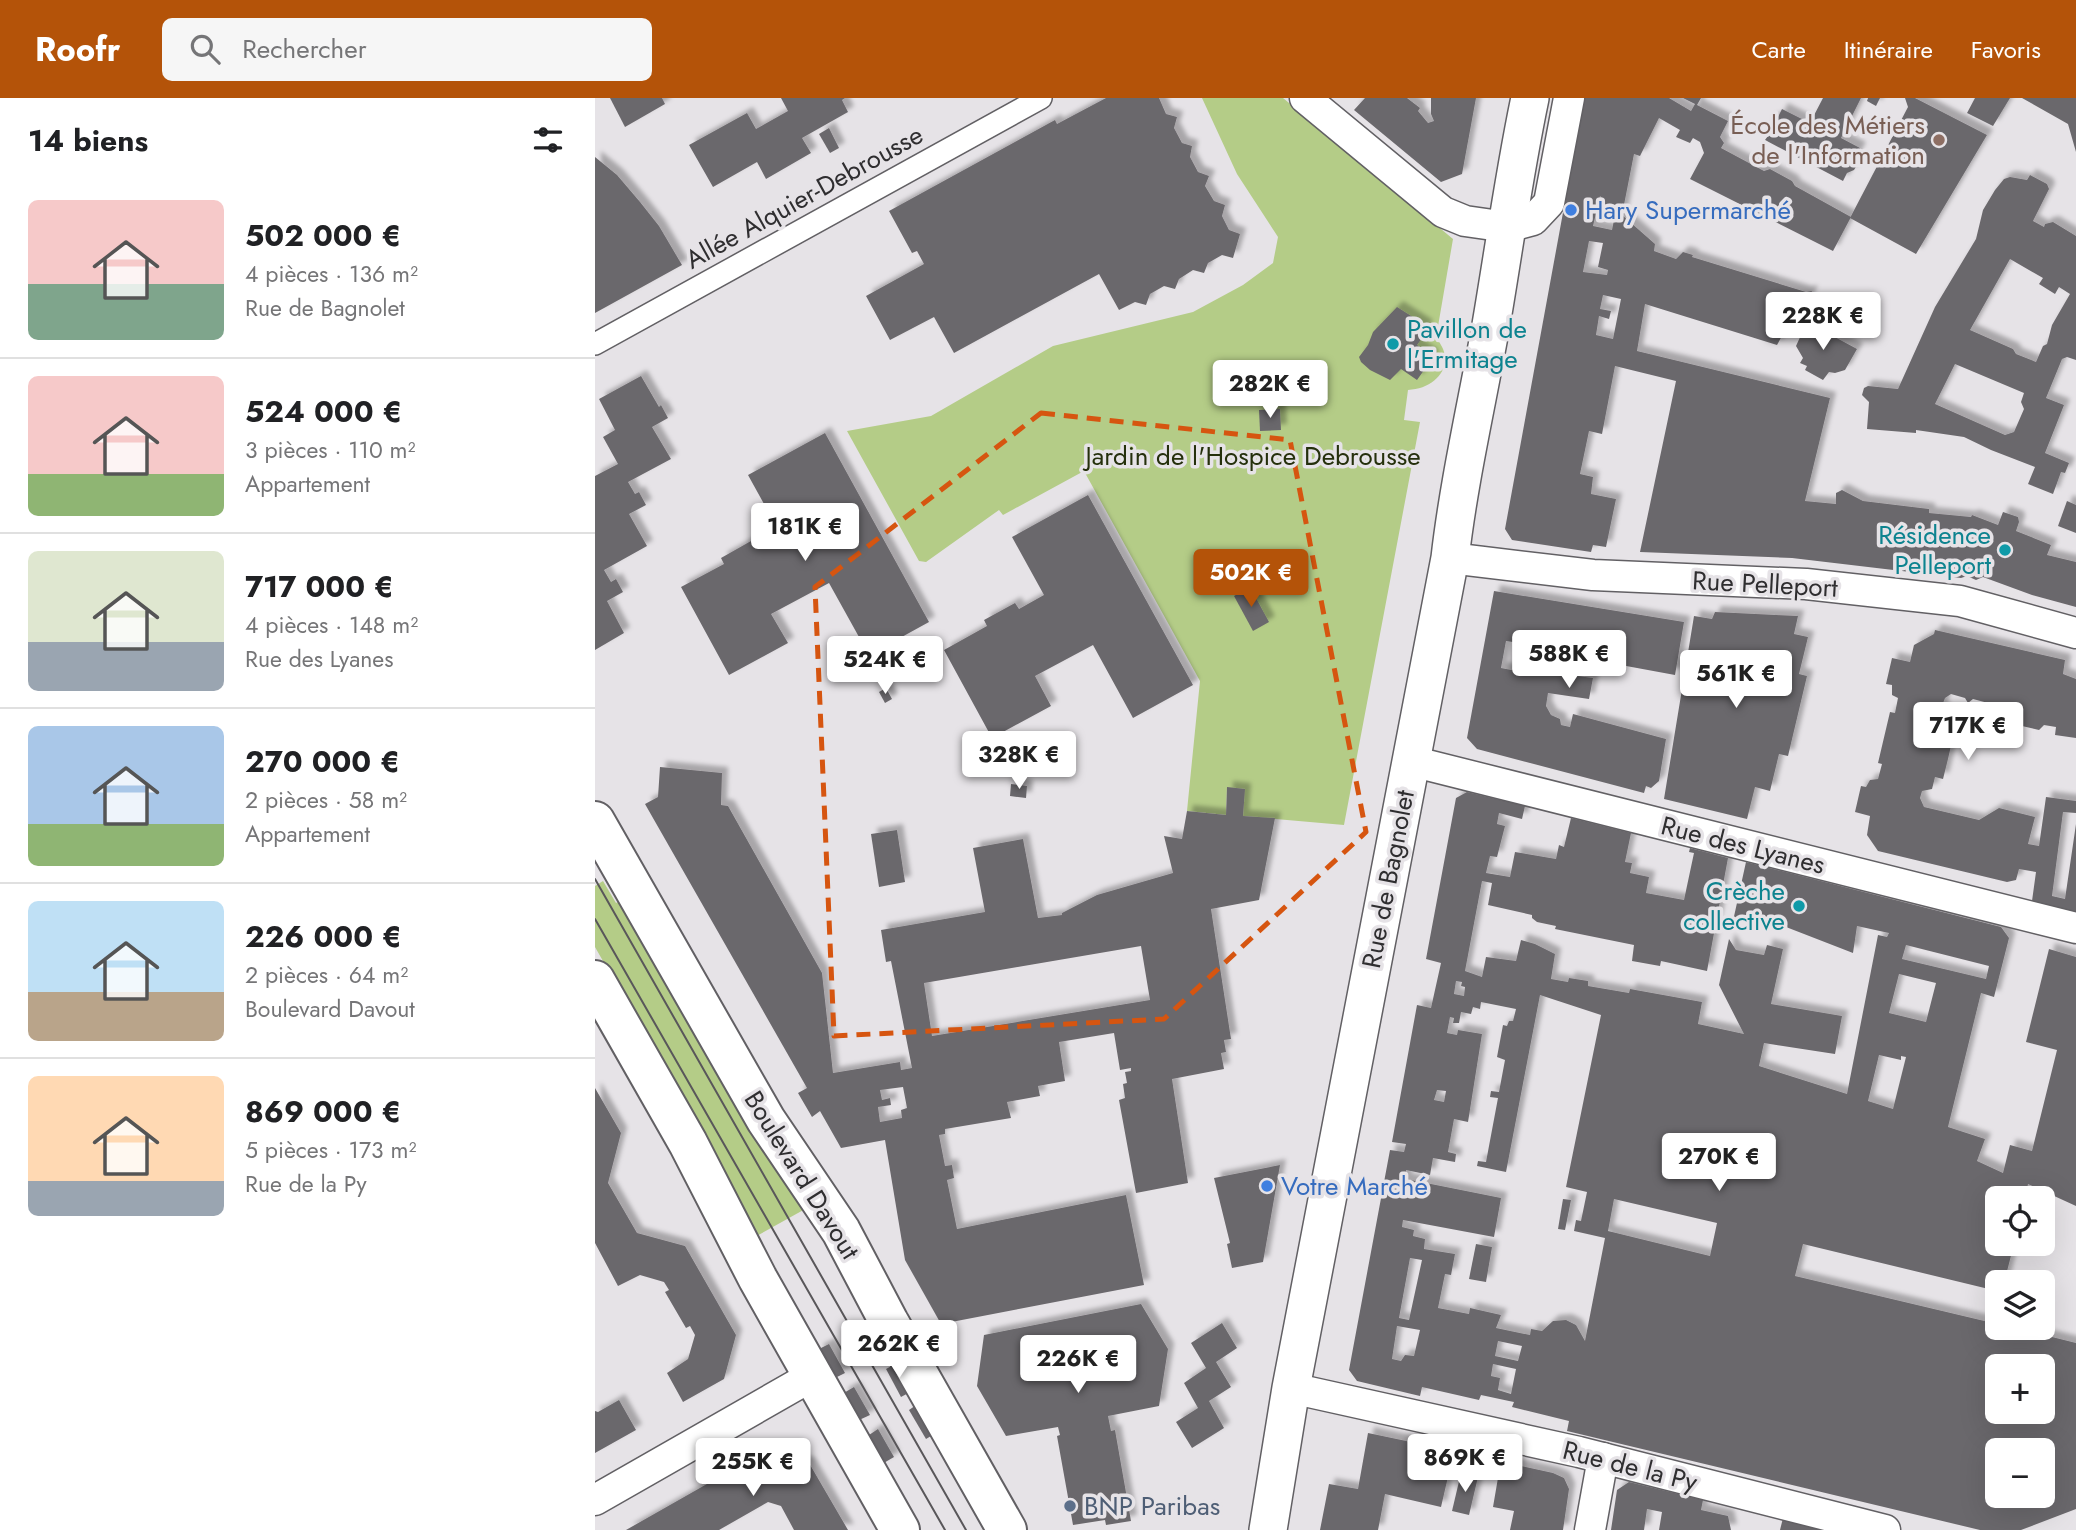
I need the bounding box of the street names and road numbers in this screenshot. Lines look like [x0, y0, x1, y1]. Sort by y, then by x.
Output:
street label: Allée Alquier-Debrousse [678, 116, 930, 278]
street label: Rue Pelleport [1691, 561, 1840, 607]
street label: Rue de Bagnolet [1352, 786, 1424, 971]
street label: Rue des Lyanes [1657, 806, 1829, 884]
street label: Boulevard Davout [735, 1084, 869, 1267]
street label: Rue de la Py [1559, 1431, 1702, 1501]

